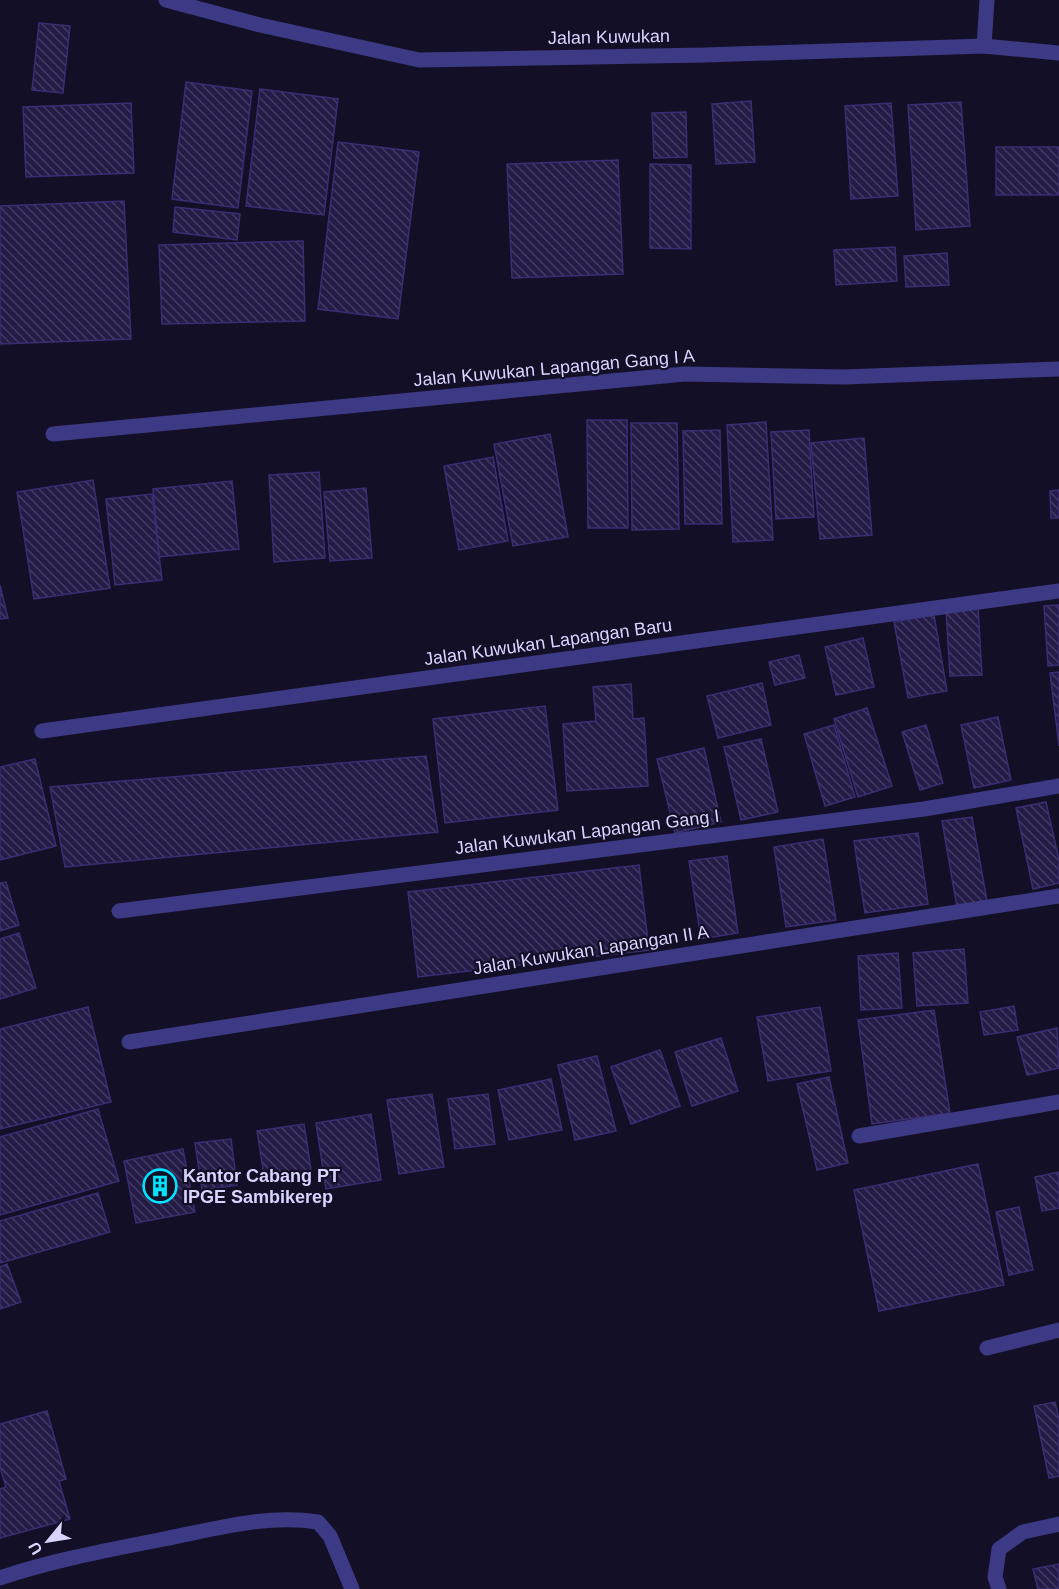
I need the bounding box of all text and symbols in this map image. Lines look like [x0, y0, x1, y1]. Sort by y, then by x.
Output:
street label: Jalan Kuwukan [548, 26, 670, 48]
street label: Jalan Kuwukan Lapangan Gang I A [413, 346, 695, 390]
street label: Jalan Kuwukan Lapangan Baru [423, 615, 673, 669]
street label: Jalan Kuwukan Lapangan Gang I [454, 806, 720, 858]
street label: Jalan Kuwukan Lapangan II A [472, 921, 710, 979]
place label: Kantor Cabang PT IPGE Sambikerep [183, 1166, 340, 1207]
building icon: Kantor Cabang PT IPGE Sambikerep [142, 1168, 178, 1204]
north arrow [18, 1511, 78, 1571]
text: U [25, 1539, 46, 1558]

